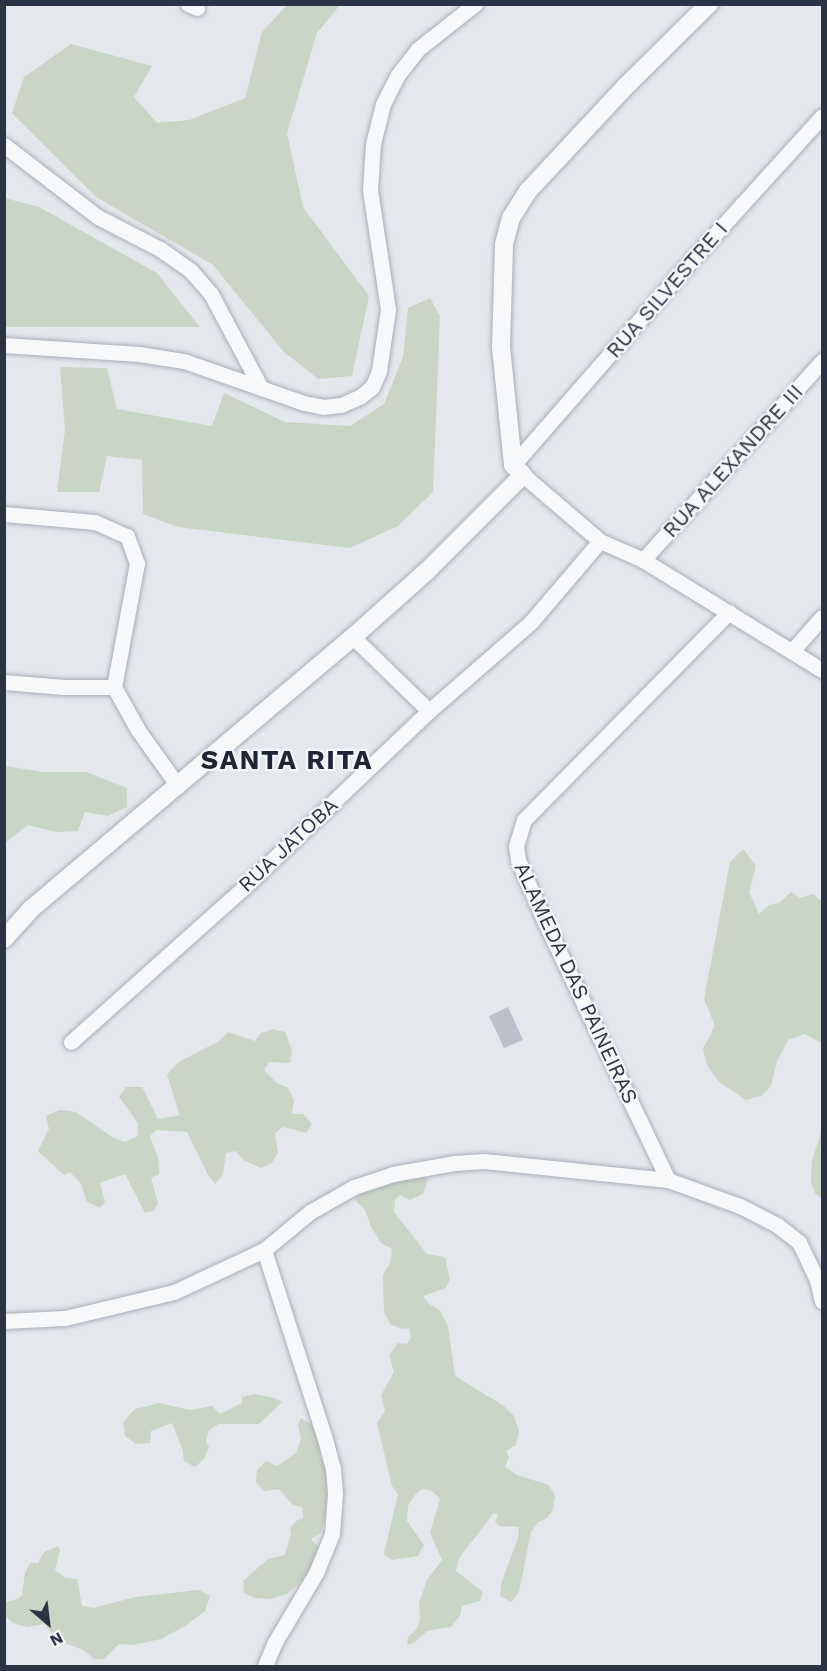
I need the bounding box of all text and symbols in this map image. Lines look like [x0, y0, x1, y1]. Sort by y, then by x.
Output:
street label: RUA SILVESTRE I [601, 217, 733, 363]
street label: RUA ALEXANDRE III [657, 379, 809, 543]
district label: SANTA RITA [201, 745, 373, 777]
street label: RUA JATOBA [233, 792, 343, 898]
street label: ALAMEDA DAS PAINEIRAS [509, 858, 643, 1108]
north arrow [18, 1593, 78, 1653]
text: N [47, 1628, 66, 1651]

